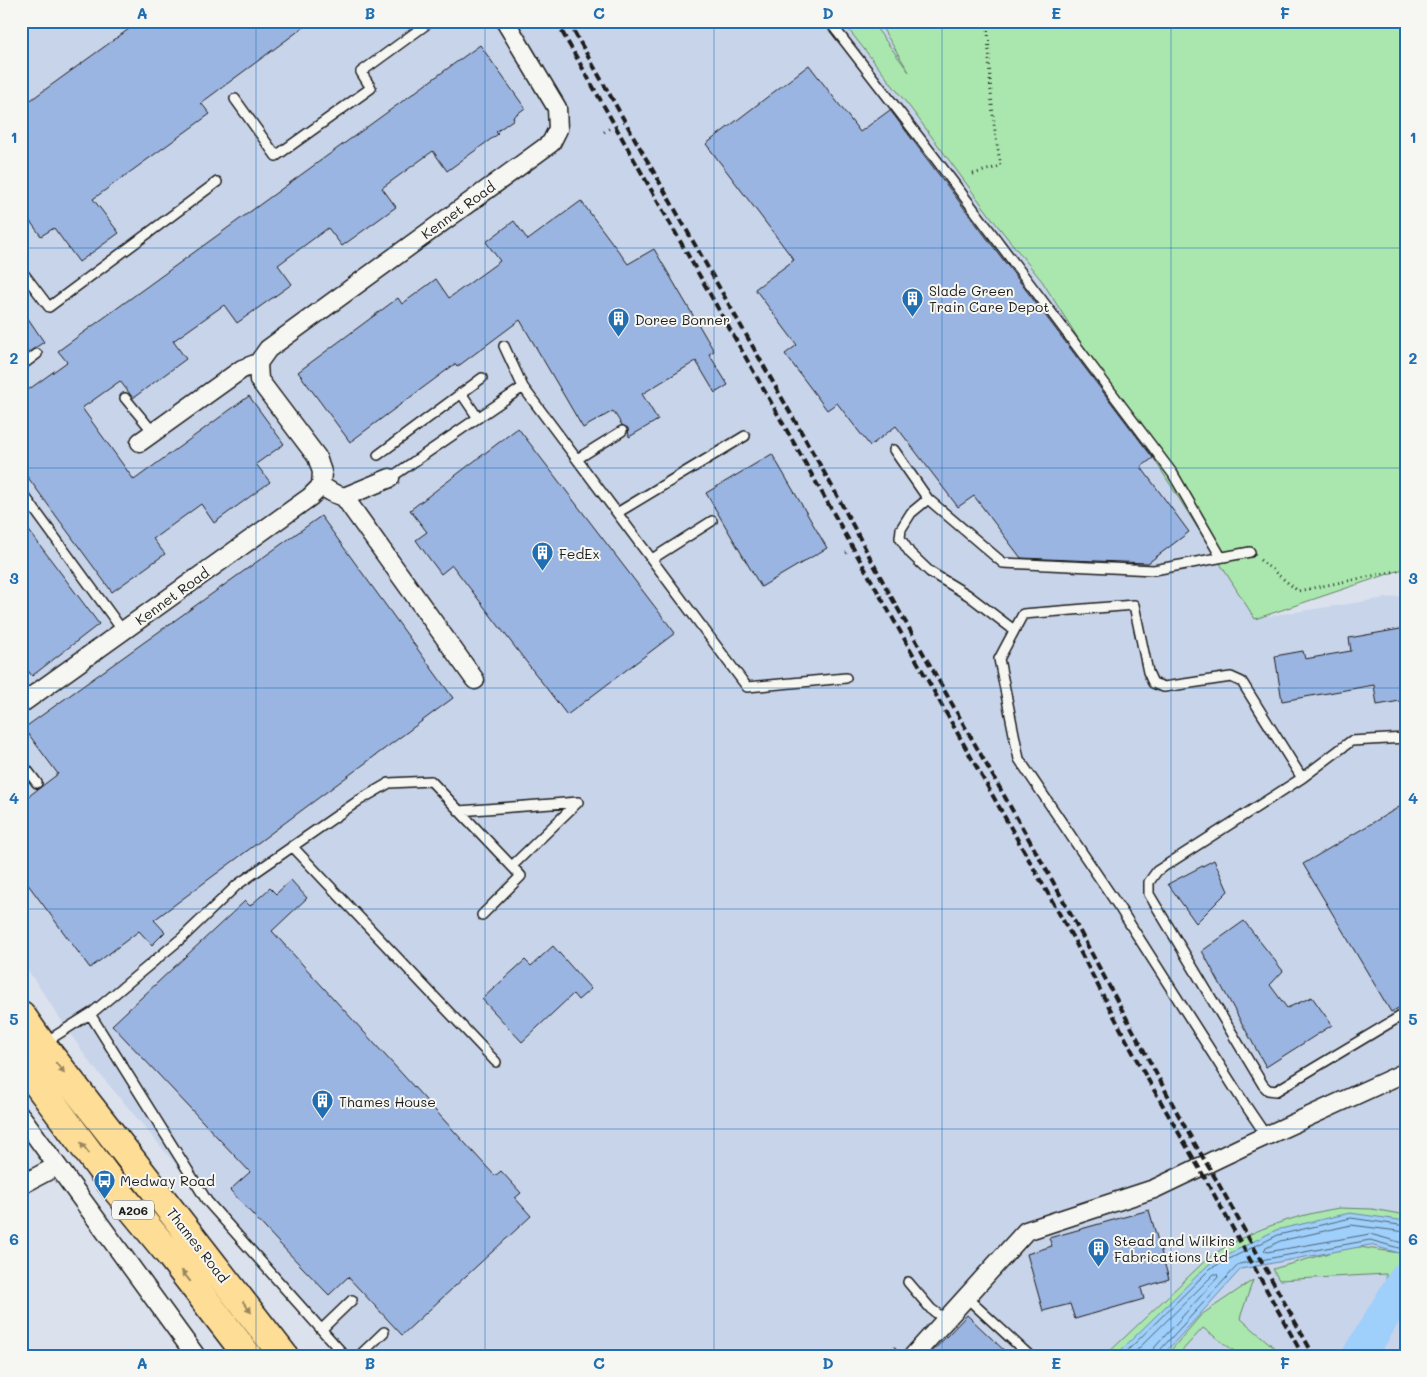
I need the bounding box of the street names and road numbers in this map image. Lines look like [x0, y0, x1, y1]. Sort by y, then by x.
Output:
street label: Kennet Road [417, 177, 499, 243]
street label: Kennet Road [131, 563, 213, 629]
road number: A206 [112, 1200, 154, 1220]
street label: Thames Road [163, 1204, 233, 1287]

